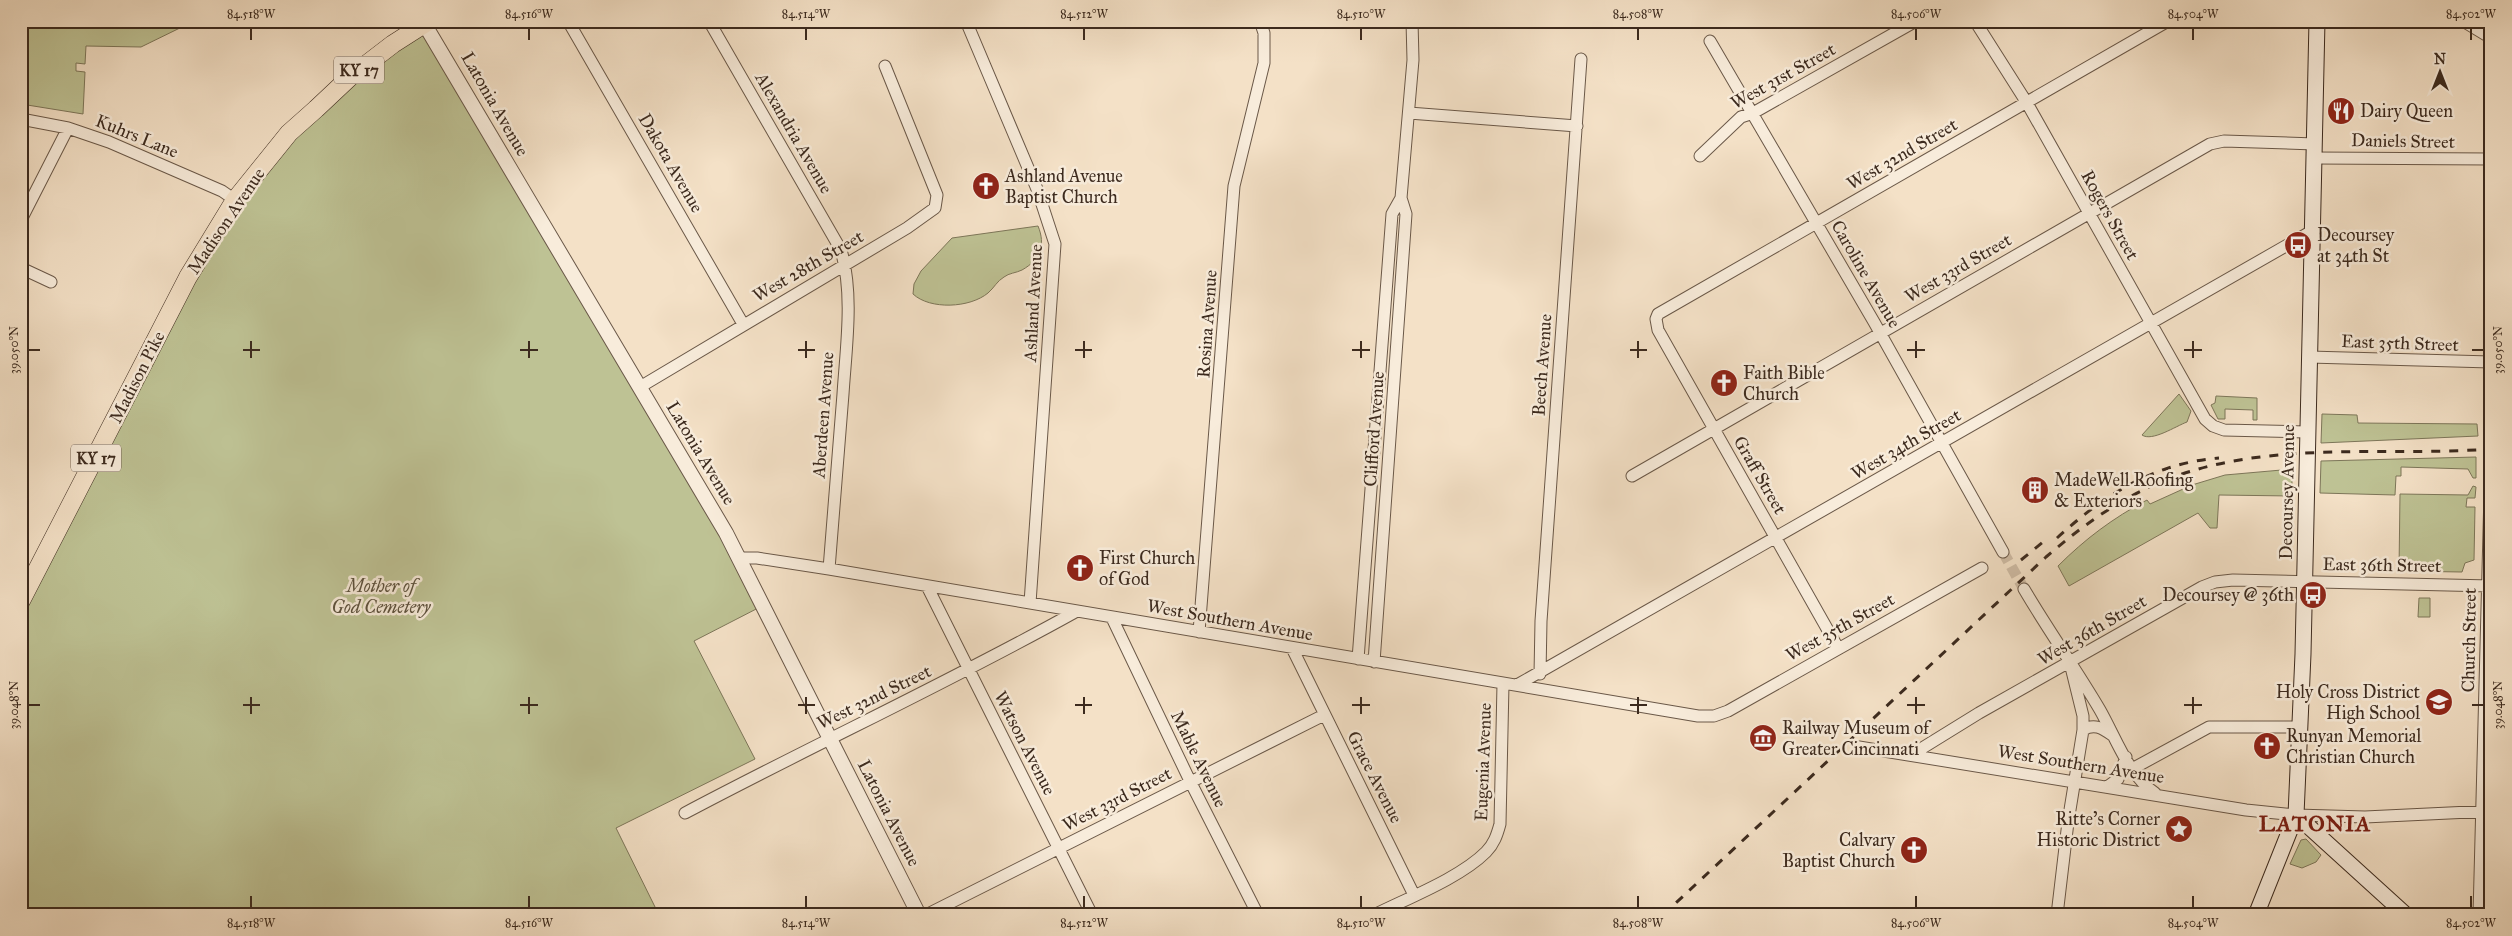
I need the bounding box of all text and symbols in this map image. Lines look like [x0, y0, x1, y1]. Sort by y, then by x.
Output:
text: 84.518°W [227, 7, 276, 21]
text: 84.516°W [505, 7, 554, 21]
text: 84.514°W [782, 7, 831, 21]
text: 84.512°W [1060, 7, 1108, 21]
text: 84.510°W [1337, 7, 1386, 21]
text: 84.508°W [1613, 7, 1664, 21]
text: 84.506°W [1891, 7, 1942, 21]
text: 84.504°W [2168, 7, 2219, 21]
text: 84.502°W [2446, 7, 2497, 21]
street label: West 31st Street [1727, 38, 1840, 114]
street label: Latonia Avenue [456, 48, 534, 160]
north arrow [2414, 48, 2464, 98]
text: N [2434, 51, 2446, 68]
road number: KY 17 [334, 56, 384, 84]
street label: Alexandria Avenue [750, 68, 838, 197]
restaurant icon: Dairy Queen [2326, 96, 2356, 126]
place label: Dairy Queen [2360, 100, 2453, 122]
street label: Kuhrs Lane [92, 109, 182, 163]
street label: Dakota Avenue [634, 109, 708, 217]
street label: West 32nd Street [1843, 113, 1962, 195]
street label: Daniels Street [2351, 129, 2456, 153]
street label: Madison Avenue [182, 164, 270, 278]
place label: Ashland Avenue Baptist Church [1004, 165, 1123, 208]
street label: Rogers Street [2075, 166, 2144, 265]
church icon: Ashland Avenue Baptist Church [971, 171, 1001, 201]
street label: Caroline Avenue [1826, 216, 1906, 332]
place label: Decoursey at 34th St [2317, 224, 2395, 267]
street label: West 28th Street [749, 225, 868, 307]
street label: West 33rd Street [1901, 228, 2016, 307]
bus stop icon: Decoursey at 34th St [2283, 230, 2313, 260]
street label: Ashland Avenue [1019, 244, 1047, 363]
street label: Rosina Avenue [1192, 269, 1222, 379]
street label: Beech Avenue [1527, 313, 1557, 417]
text: 39.050°N [7, 326, 21, 374]
text: 39.050°N [2491, 326, 2505, 374]
street label: Madison Pike [104, 327, 170, 427]
street label: East 35th Street [2341, 330, 2460, 356]
street label: Aberdeen Avenue [808, 351, 838, 480]
place label: Faith Bible Church [1743, 362, 1825, 405]
church icon: Faith Bible Church [1709, 368, 1739, 398]
street label: Clifford Avenue [1359, 371, 1389, 487]
street label: Latonia Avenue [662, 397, 740, 509]
street label: West 34th Street [1847, 403, 1965, 484]
street label: Decoursey Avenue [2275, 424, 2299, 560]
street label: Graff Street [1729, 432, 1792, 519]
road number: KY 17 [71, 444, 121, 472]
place label: MadeWell Roofing & Exteriors [2054, 469, 2194, 512]
building icon: MadeWell Roofing & Exteriors [2020, 475, 2050, 505]
place label: First Church of God [1099, 547, 1195, 590]
church icon: First Church of God [1065, 553, 1095, 583]
street label: East 36th Street [2322, 553, 2442, 577]
park label: Mother of God Cemetery [332, 575, 432, 618]
bus stop icon: Decoursey @ 36th [2298, 580, 2328, 610]
place label: Decoursey @ 36th [2162, 584, 2294, 606]
street label: Church Street [2457, 587, 2481, 692]
street label: West 35th Street [1782, 588, 1899, 666]
street label: West 36th Street [2034, 590, 2151, 670]
street label: West Southern Avenue [1145, 595, 1315, 645]
street label: West 32nd Street [813, 660, 935, 734]
text: 39.048°N [7, 681, 21, 729]
place label: Holy Cross District High School [2276, 681, 2421, 725]
text: 39.048°N [2491, 681, 2505, 729]
street label: Watson Avenue [989, 687, 1061, 799]
school or university icon: Holy Cross District High School [2424, 687, 2454, 717]
street label: Eugenia Avenue [1470, 702, 1497, 822]
street label: Mable Avenue [1166, 707, 1232, 811]
place label: Railway Museum of Greater Cincinnati [1782, 717, 1932, 760]
museum icon: Railway Museum of Greater Cincinnati [1748, 723, 1778, 753]
place label: Runyan Memorial Christian Church [2286, 725, 2421, 768]
street label: Grace Avenue [1342, 727, 1408, 827]
church icon: Runyan Memorial Christian Church [2252, 731, 2282, 761]
street label: West Southern Avenue [1996, 740, 2166, 788]
street label: Latonia Avenue [853, 756, 925, 870]
street label: West 33rd Street [1059, 762, 1176, 836]
place label: Ritte's Corner Historic District [2037, 808, 2161, 851]
district label: LATONIA [2259, 810, 2371, 837]
place icon: Ritte's Corner Historic District [2164, 814, 2194, 844]
place label: Calvary Baptist Church [1782, 829, 1896, 872]
church icon: Calvary Baptist Church [1899, 835, 1929, 865]
text: 84.518°W [227, 916, 276, 930]
text: 84.516°W [505, 916, 554, 930]
text: 84.514°W [782, 916, 831, 930]
text: 84.512°W [1060, 916, 1108, 930]
text: 84.510°W [1337, 916, 1386, 930]
text: 84.508°W [1613, 916, 1664, 930]
text: 84.506°W [1891, 916, 1942, 930]
text: 84.504°W [2168, 916, 2219, 930]
text: 84.502°W [2446, 916, 2497, 930]

